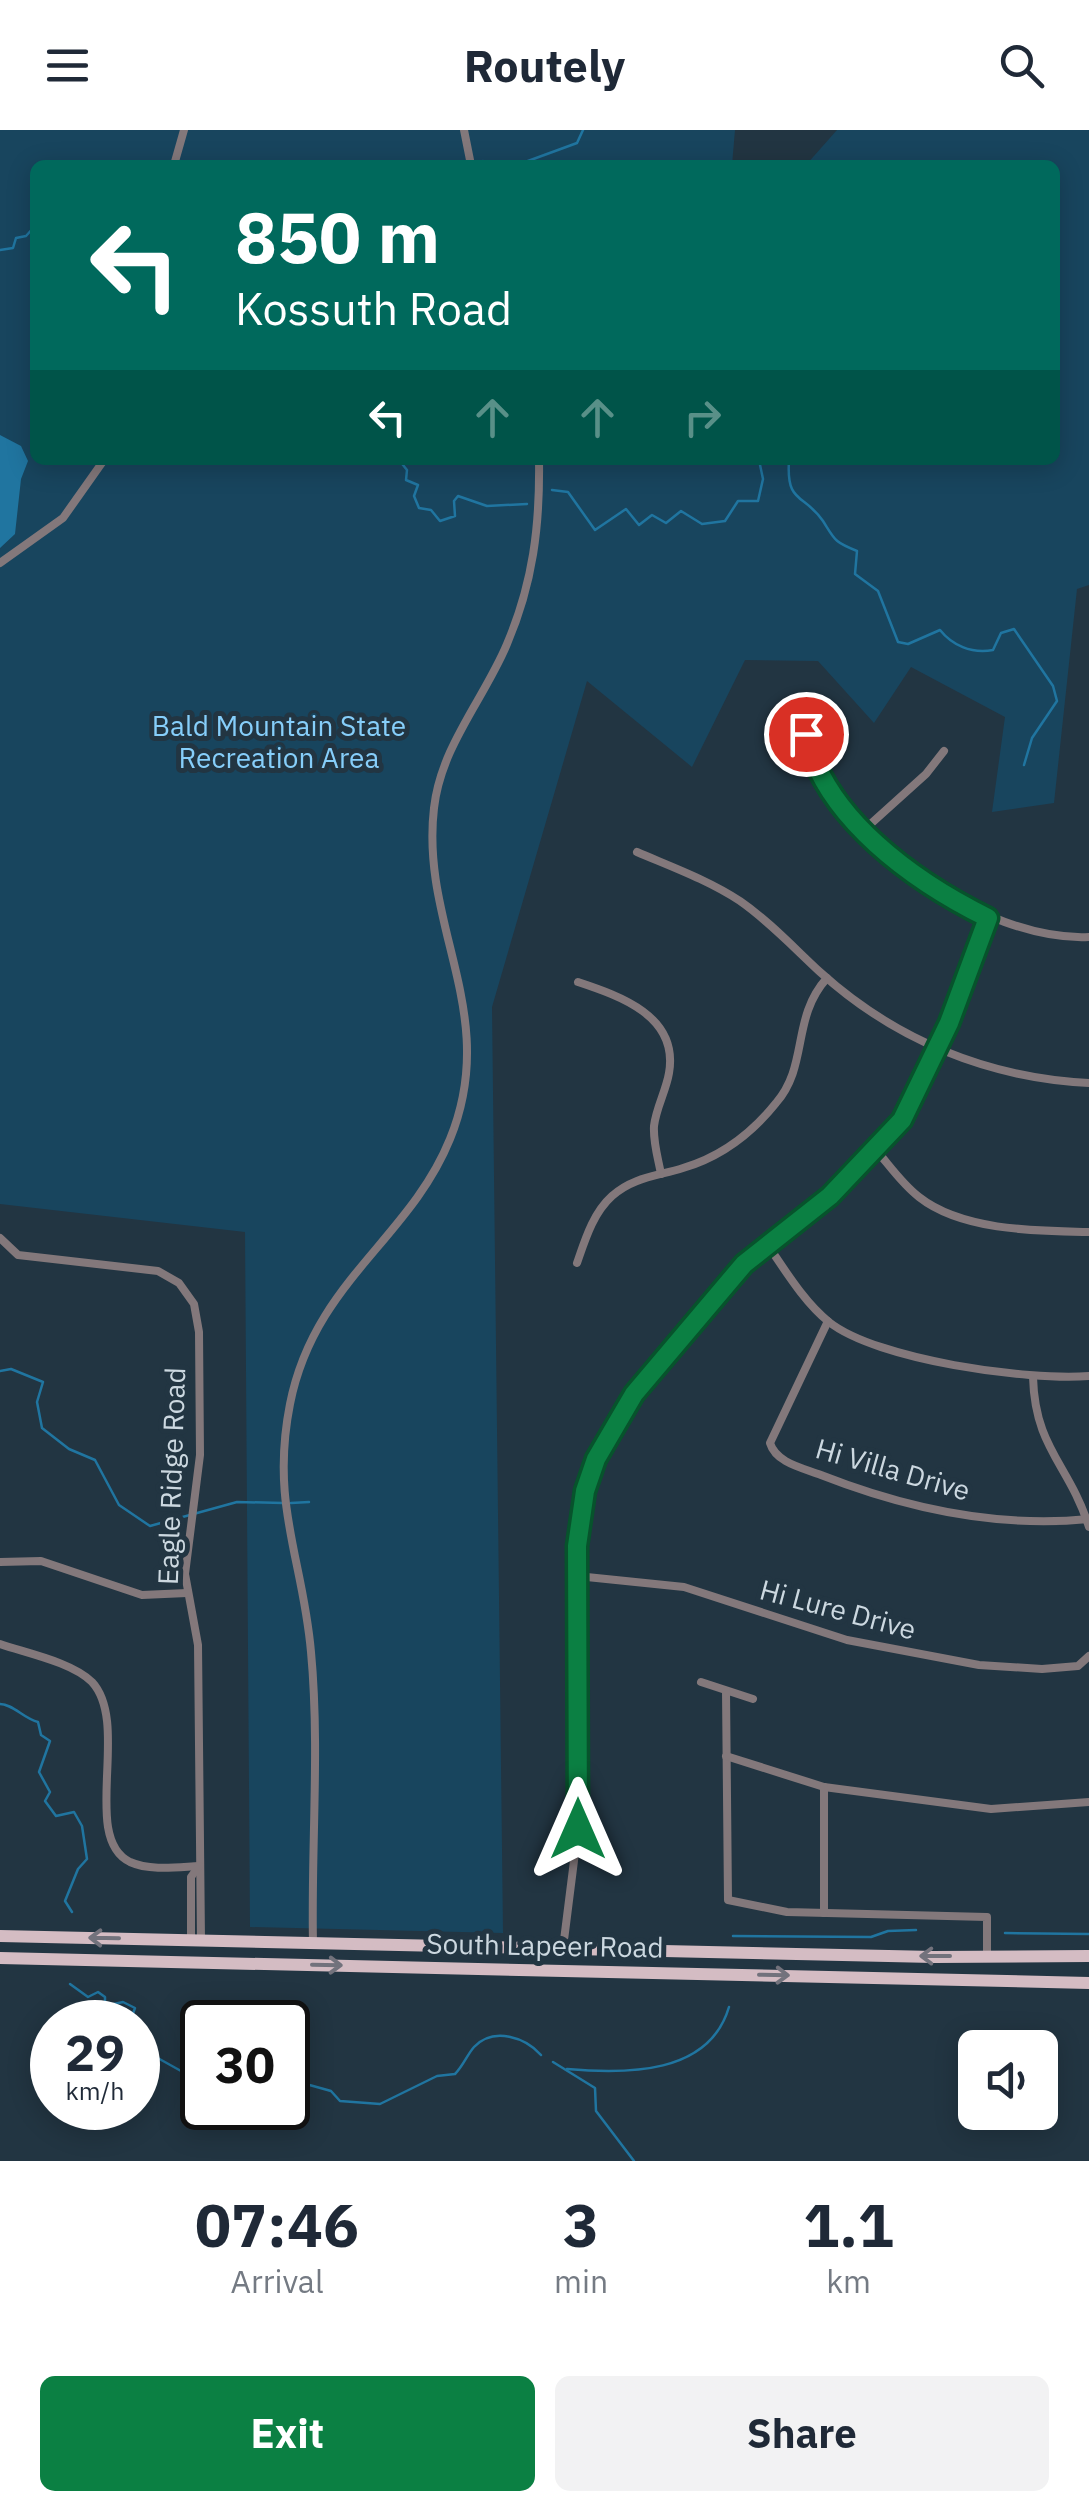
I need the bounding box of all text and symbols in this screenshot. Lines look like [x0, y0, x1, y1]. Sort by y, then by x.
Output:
text: Routely [464, 36, 625, 94]
icon: menu [40, 38, 95, 93]
icon: search [994, 38, 1049, 93]
text: 850 m [235, 191, 440, 282]
icon: left [70, 200, 200, 330]
text: Kossuth Road [235, 279, 512, 337]
icon: left [360, 390, 415, 445]
icon: ahead [465, 390, 520, 445]
icon: ahead [570, 390, 625, 445]
icon: right [675, 390, 730, 445]
pin [764, 692, 849, 777]
park label: Bald Mountain State Recreation Area [152, 707, 406, 776]
icon: arrive [779, 707, 834, 762]
street label: Eagle Ridge Road [149, 1367, 193, 1585]
street label: Hi Villa Drive [811, 1429, 975, 1509]
street label: Hi Lure Drive [756, 1570, 920, 1648]
position arrow [526, 1777, 630, 1881]
street label: South Lapeer Road [426, 1924, 664, 1966]
one-way arrow [88, 1928, 120, 1947]
one-way arrow [920, 1947, 952, 1966]
one-way arrow [310, 1956, 342, 1975]
one-way arrow [757, 1966, 789, 1985]
speed limit sign: 30 [180, 2000, 310, 2130]
text: 29 [65, 2020, 125, 2085]
map controls [958, 2030, 1058, 2130]
button: sound [958, 2030, 1058, 2130]
text: km/h [66, 2074, 124, 2107]
text: 07:46 [195, 2185, 359, 2264]
text: 3 [563, 2185, 599, 2264]
text: 1.1 [803, 2185, 894, 2264]
text: Arrival [230, 2260, 324, 2302]
text: min [554, 2260, 608, 2302]
text: km [826, 2260, 871, 2302]
button: Exit [40, 2376, 535, 2491]
button: Share [555, 2376, 1049, 2491]

